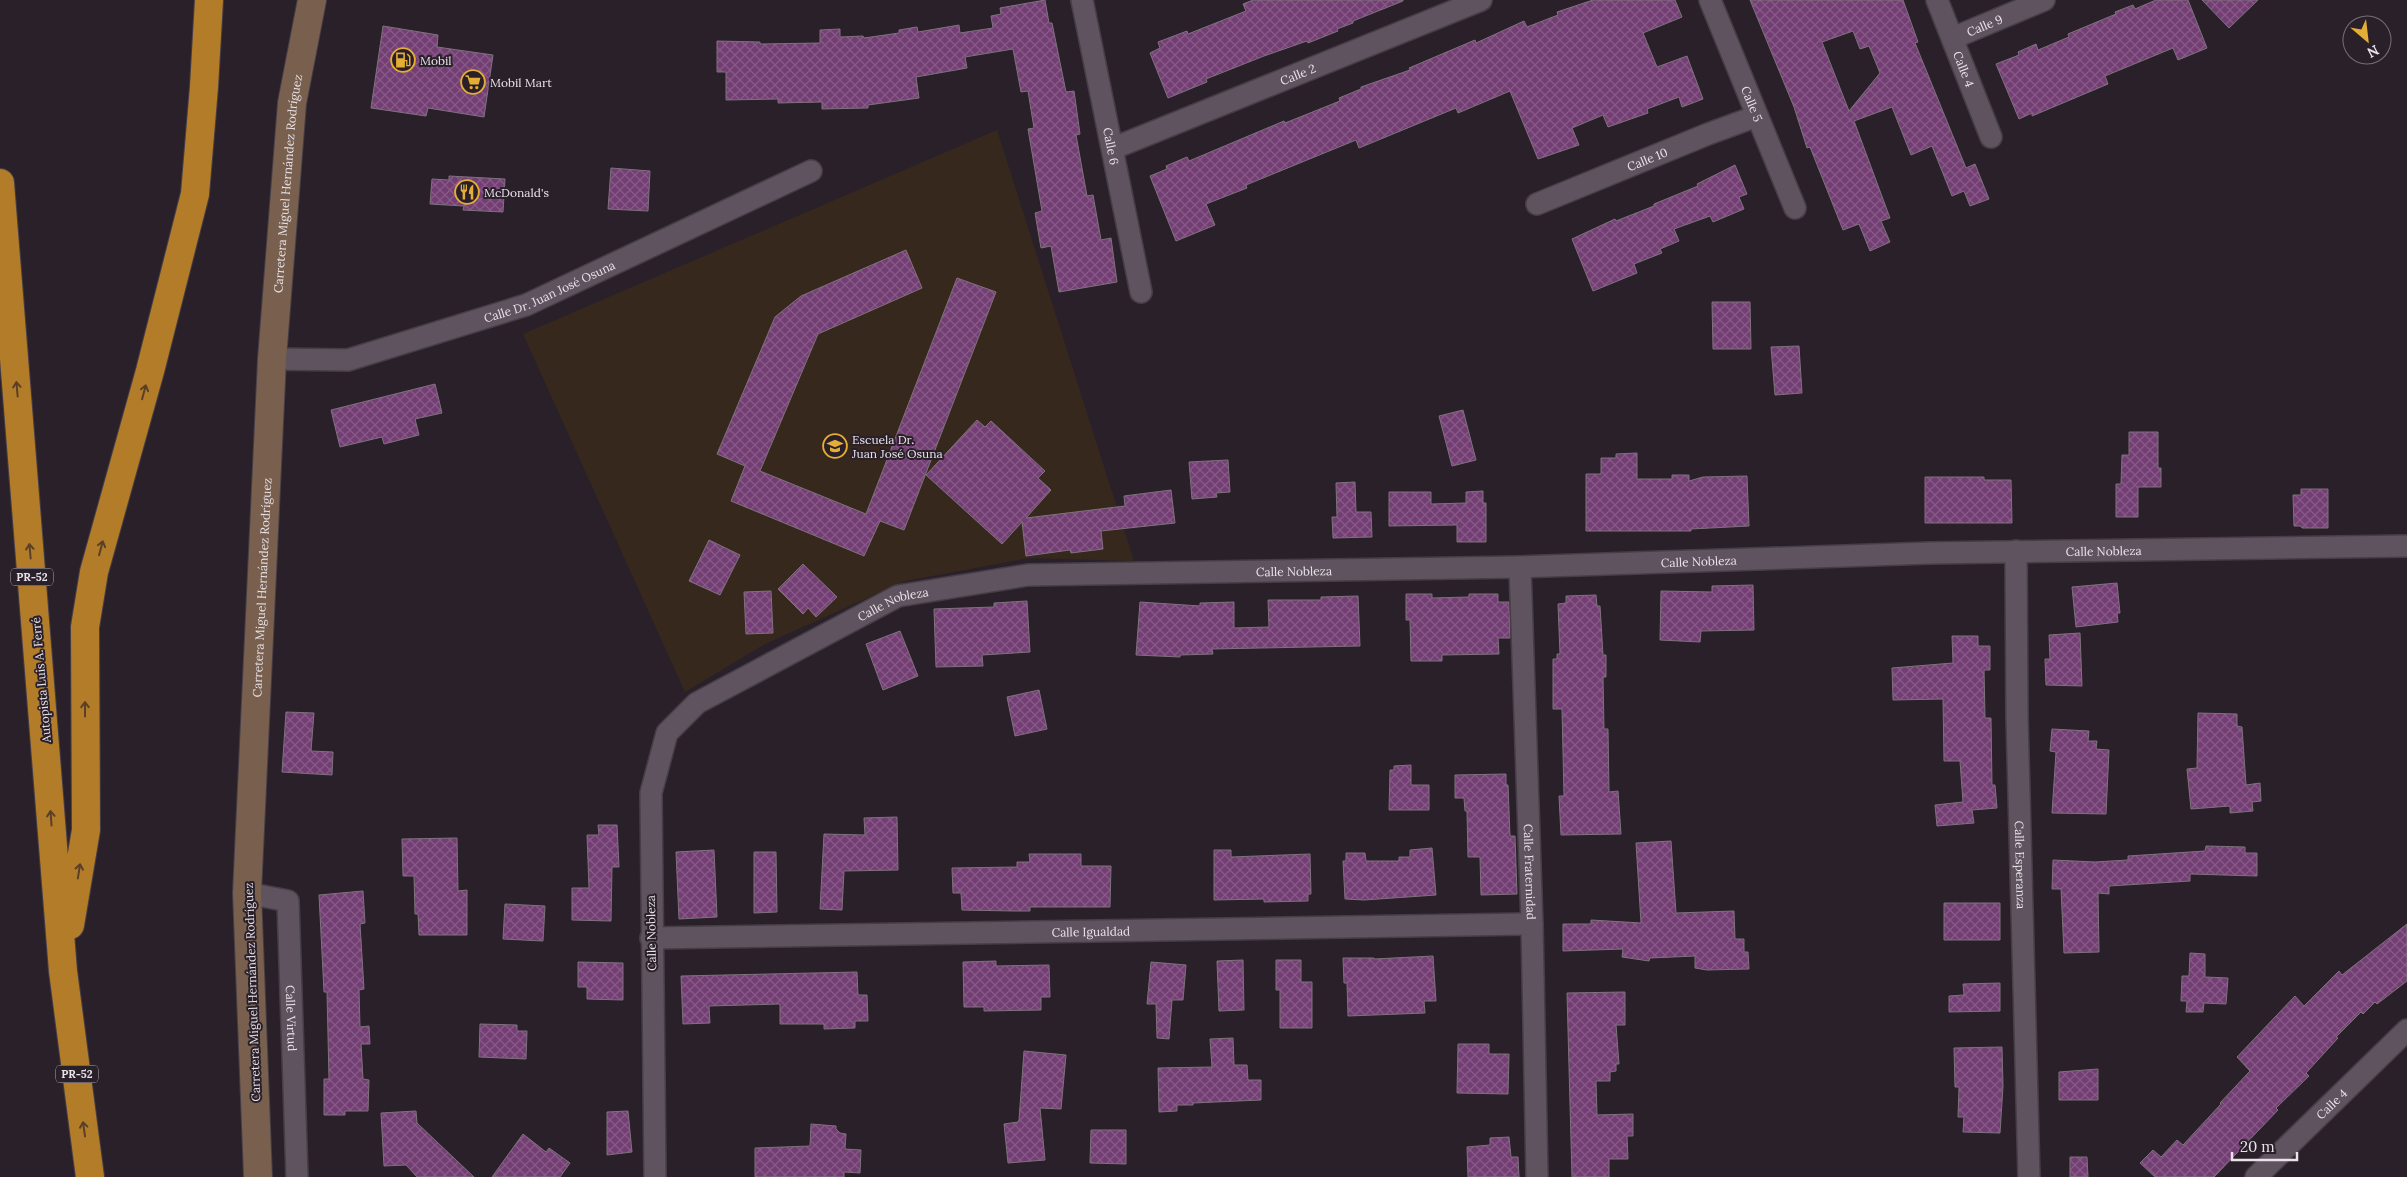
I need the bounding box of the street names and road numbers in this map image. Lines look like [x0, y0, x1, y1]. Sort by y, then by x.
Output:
street label: Calle 9 [1964, 11, 2005, 39]
street label: Calle 4 [1950, 49, 1978, 89]
street label: Calle 2 [1278, 60, 1318, 88]
street label: Carretera Miguel Hernández Rodríguez [270, 73, 305, 293]
street label: Calle 5 [1738, 84, 1766, 124]
street label: Calle 6 [1100, 126, 1123, 166]
street label: Calle 10 [1625, 144, 1670, 174]
street label: Calle Dr. Juan José Osuna [482, 257, 617, 325]
street label: Carretera Miguel Hernández Rodríguez [249, 478, 274, 698]
street label: Calle Nobleza [2066, 542, 2142, 559]
street label: Calle Nobleza [1661, 552, 1737, 570]
street label: Calle Nobleza [1256, 563, 1332, 579]
road number: PR-52 [11, 568, 53, 586]
street label: Calle Nobleza [855, 584, 930, 624]
street label: Autopista Luis A. Ferré [28, 616, 54, 744]
street label: Calle Esperanza [2012, 821, 2030, 909]
street label: Calle Fraternidad [1521, 824, 1539, 920]
street label: Carretera Miguel Hernández Rodríguez [241, 882, 263, 1102]
street label: Calle Nobleza [643, 895, 659, 971]
street label: Calle Igualdad [1052, 923, 1130, 939]
street label: Calle Virtud [283, 985, 300, 1051]
road number: PR-52 [56, 1066, 98, 1082]
street label: Calle 4 [2313, 1085, 2350, 1122]

